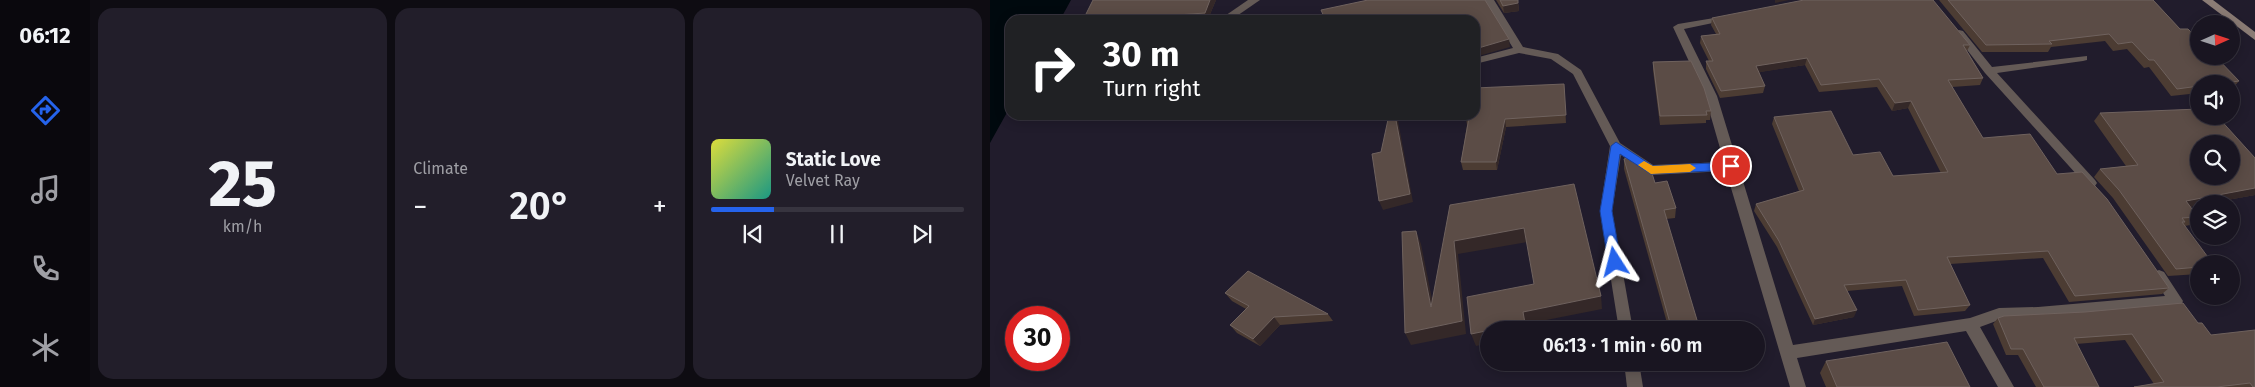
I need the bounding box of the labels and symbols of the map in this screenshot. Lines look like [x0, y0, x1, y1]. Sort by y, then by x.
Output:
north arrow [2190, 15, 2240, 65]
pin [1710, 145, 1752, 187]
position arrow [1588, 235, 1640, 287]
speed limit sign: 30 [1005, 306, 1070, 371]

